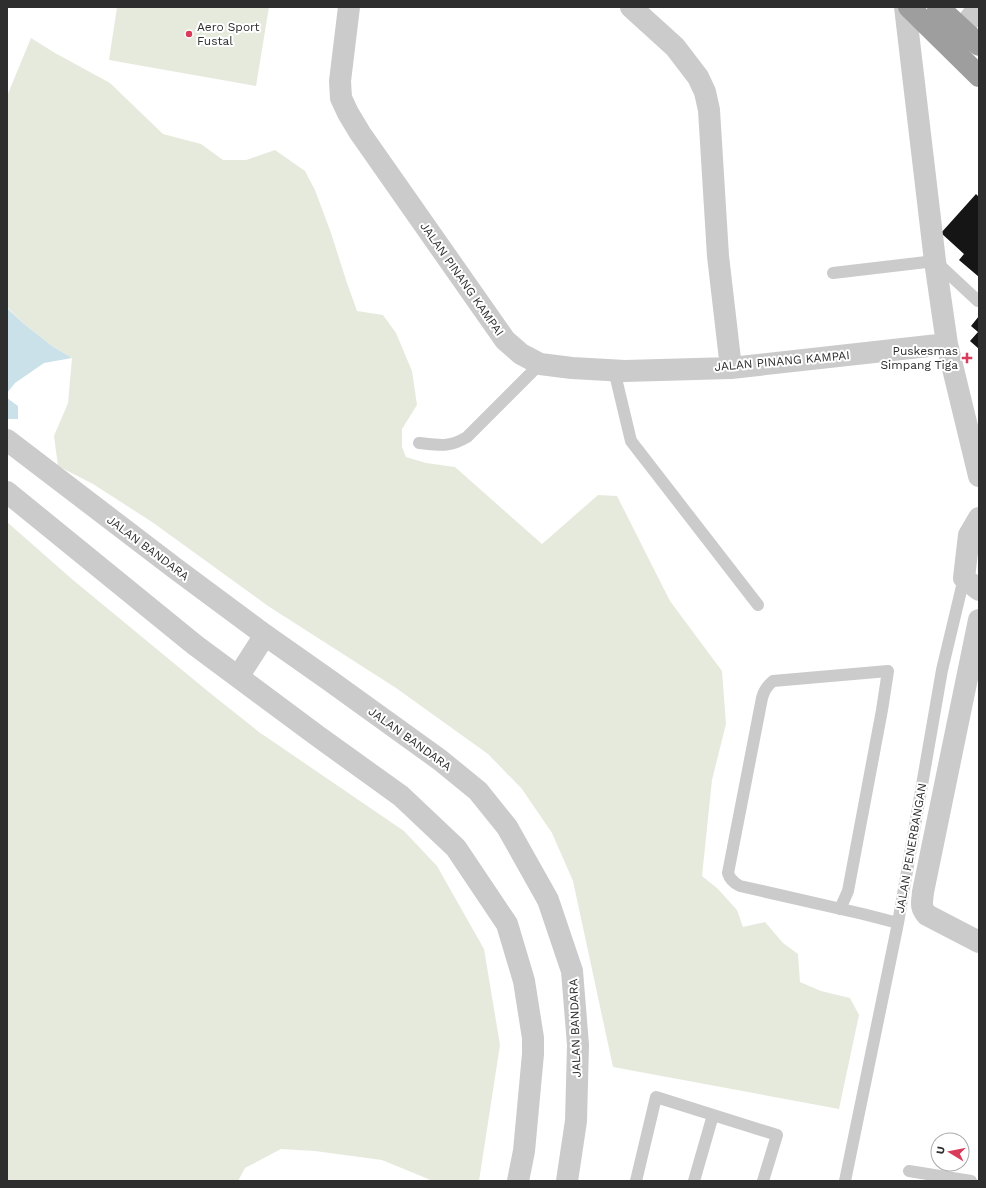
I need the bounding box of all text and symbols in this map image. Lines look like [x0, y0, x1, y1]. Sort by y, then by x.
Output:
place label: Aero Sport Fustal [197, 20, 260, 48]
marker: Aero Sport Fustal [184, 29, 194, 39]
street label: JALAN PINANG KAMPAI [417, 219, 507, 339]
place label: Puskesmas Simpang Tiga [880, 344, 958, 372]
street label: JALAN PINANG KAMPAI [714, 348, 850, 374]
marker: Puskesmas Simpang Tiga [961, 352, 973, 364]
street label: JALAN BANDARA [104, 513, 192, 583]
street label: JALAN BANDARA [366, 704, 454, 774]
street label: JALAN PENERBANGAN [893, 782, 929, 914]
street label: JALAN BANDARA [566, 978, 584, 1078]
north arrow [930, 1132, 970, 1172]
text: U [934, 1145, 948, 1155]

